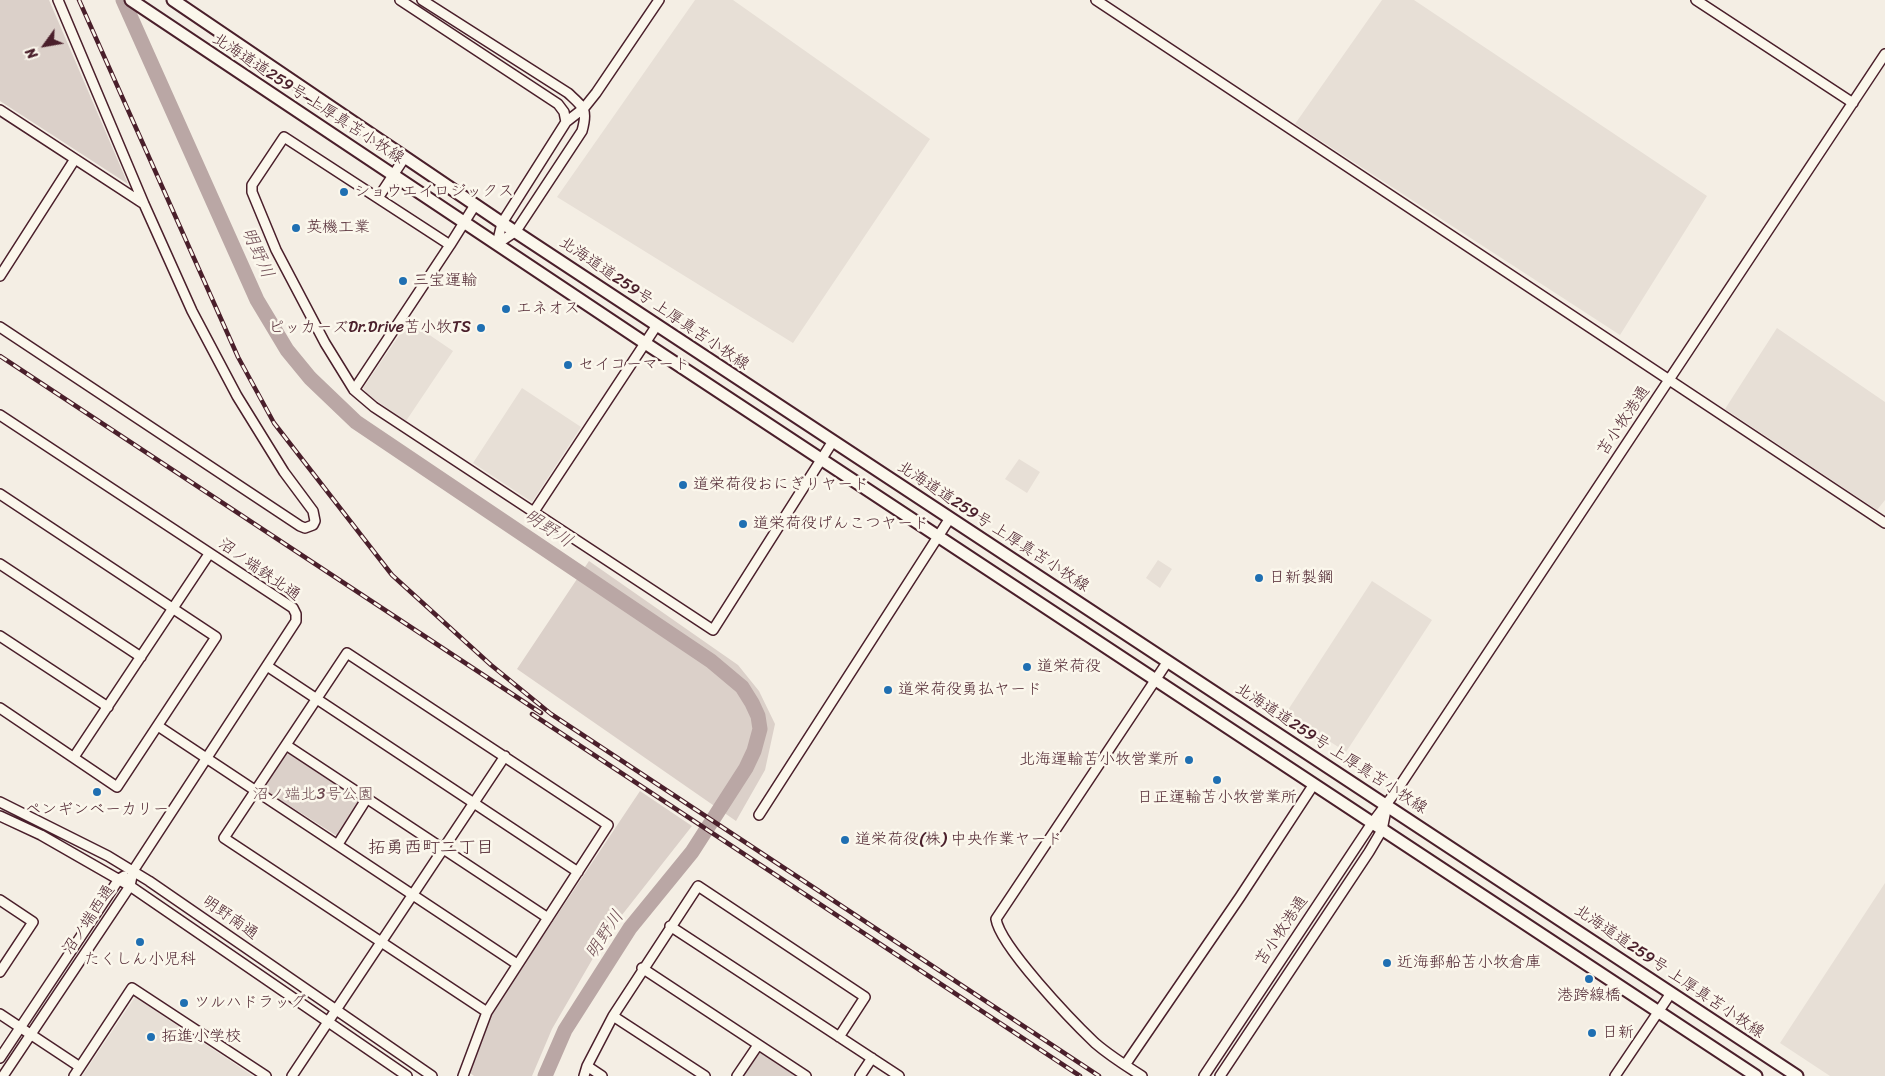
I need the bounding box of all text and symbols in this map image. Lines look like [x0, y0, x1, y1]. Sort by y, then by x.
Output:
north arrow [20, 20, 70, 70]
street label: 北海道道259号 上厚真苫小牧線 [208, 30, 408, 168]
text: N [19, 42, 45, 64]
place label: ショウエイロジックス [354, 182, 514, 202]
marker: ショウエイロジックス [338, 186, 350, 198]
place label: 英機工業 [306, 218, 370, 238]
marker: 英機工業 [290, 222, 302, 234]
water label: 明野川 [236, 224, 278, 282]
street label: 北海道道259号 上厚真苫小牧線 [555, 233, 753, 375]
place label: 三宝運輸 [413, 271, 477, 291]
marker: 三宝運輸 [397, 275, 409, 287]
place label: エネオス [516, 299, 580, 319]
marker: エネオス [500, 303, 512, 315]
place label: ピッカーズDr.Drive苫小牧TS [268, 318, 471, 338]
marker: ピッカーズDr.Drive苫小牧TS [475, 322, 487, 334]
place label: セイコーマート [578, 355, 690, 375]
marker: セイコーマート [562, 359, 574, 371]
street label: 苫小牧港通 [1594, 382, 1654, 460]
street label: 北海道道259号 上厚真苫小牧線 [893, 458, 1093, 596]
place label: 道栄荷役おにぎりヤード [693, 475, 869, 495]
marker: 道栄荷役おにぎりヤード [677, 479, 689, 491]
water label: 明野川 [520, 505, 576, 553]
place label: 道栄荷役げんこつヤード [753, 514, 929, 534]
marker: 道栄荷役げんこつヤード [737, 518, 749, 530]
street label: 沼ノ端鉄北通 [214, 535, 304, 605]
place label: 日新製鋼 [1269, 568, 1333, 588]
marker: 日新製鋼 [1253, 572, 1265, 584]
place label: 道栄荷役 [1037, 657, 1101, 677]
marker: 道栄荷役 [1021, 661, 1033, 673]
place label: 道栄荷役勇払ヤード [898, 680, 1042, 700]
street label: 北海道道259号 上厚真苫小牧線 [1231, 680, 1431, 818]
marker: 道栄荷役勇払ヤード [882, 684, 894, 696]
place label: 北海運輸苫小牧営業所 [1019, 750, 1179, 770]
marker: 北海運輸苫小牧営業所 [1183, 754, 1195, 766]
marker: 日正運輸苫小牧営業所 [1211, 774, 1223, 786]
park label: 沼ノ端北3号公園 [253, 785, 373, 805]
marker: ペンギンベーカリー [91, 786, 103, 798]
place label: 日正運輸苫小牧営業所 [1137, 788, 1297, 808]
place label: ペンギンベーカリー [25, 800, 169, 820]
place label: 道栄荷役(株) 中央作業ヤード [855, 830, 1062, 850]
marker: 道栄荷役(株) 中央作業ヤード [839, 834, 851, 846]
district label: 拓勇西町二丁目 [368, 837, 494, 859]
street label: 沼ノ端西通 [59, 881, 119, 959]
street label: 明野南通 [198, 892, 262, 944]
street label: 苫小牧港通 [1252, 892, 1312, 970]
street label: 北海道道259号 上厚真苫小牧線 [1570, 901, 1768, 1043]
water label: 明野川 [581, 907, 629, 963]
marker: たくしん小児科 [134, 936, 146, 948]
place label: たくしん小児科 [84, 950, 196, 970]
place label: 近海郵船苫小牧倉庫 [1397, 953, 1541, 973]
marker: 近海郵船苫小牧倉庫 [1381, 957, 1393, 969]
marker: 港跨線橋 [1583, 973, 1595, 985]
place label: 港跨線橋 [1557, 986, 1621, 1006]
place label: ツルハドラッグ [194, 993, 306, 1013]
marker: ツルハドラッグ [178, 997, 190, 1009]
place label: 日新 [1602, 1023, 1634, 1043]
place label: 拓進小学校 [161, 1027, 241, 1047]
marker: 日新 [1586, 1027, 1598, 1039]
marker: 拓進小学校 [145, 1031, 157, 1043]

